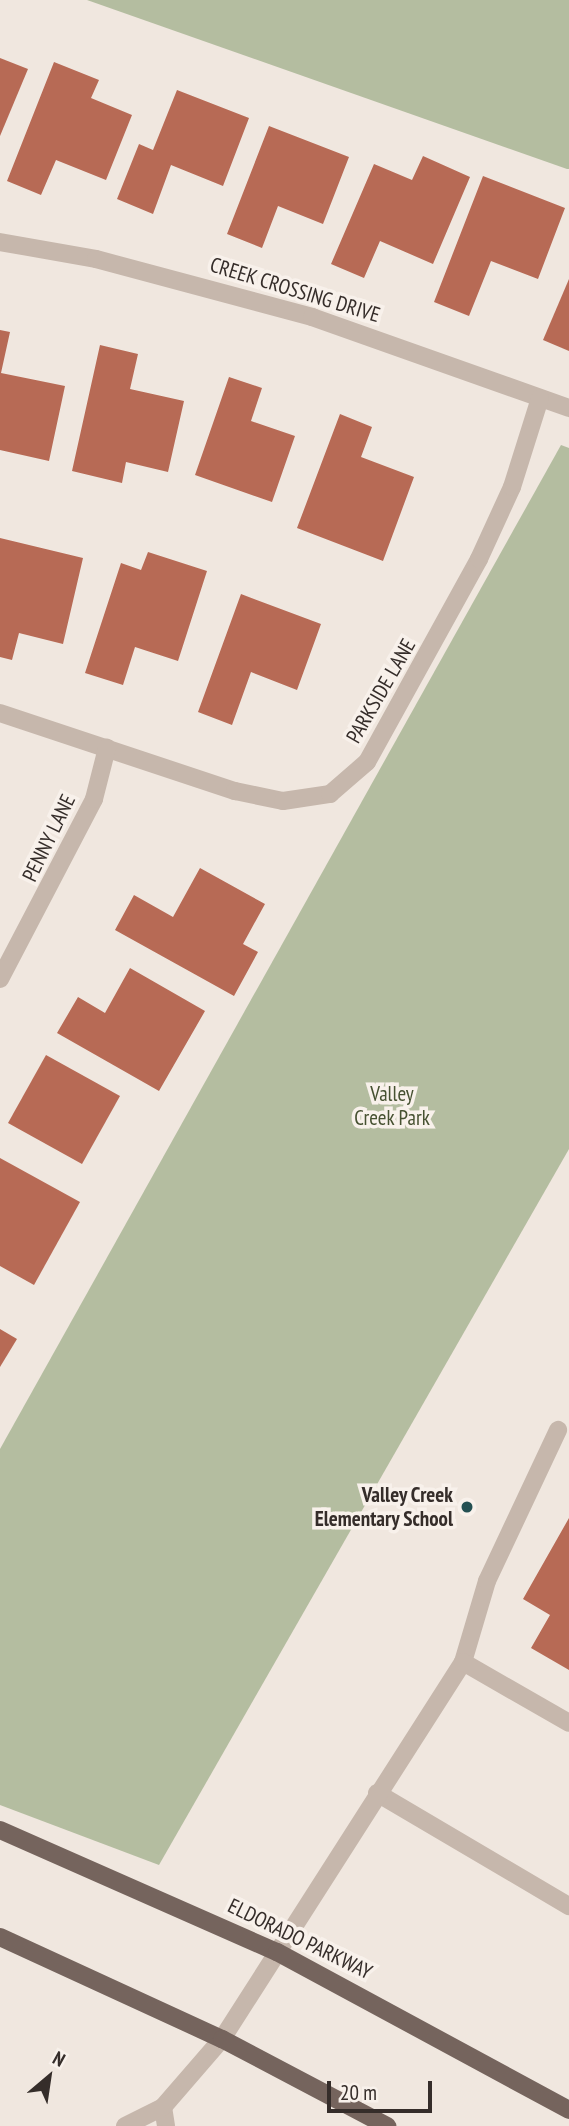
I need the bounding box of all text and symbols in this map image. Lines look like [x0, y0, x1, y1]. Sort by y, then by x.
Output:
street label: CREEK CROSSING DRIVE [207, 252, 383, 328]
street label: PARKSIDE LANE [341, 634, 421, 748]
street label: PENNY LANE [17, 790, 81, 886]
park label: Valley Creek Park [354, 1081, 430, 1131]
place label: Valley Creek Elementary School [314, 1482, 453, 1532]
marker: Valley Creek Elementary School [459, 1499, 475, 1515]
street label: ELDORADO PARKWAY [224, 1893, 376, 1985]
north arrow [14, 2042, 84, 2112]
text: N [49, 2046, 69, 2072]
scale bar [331, 2066, 436, 2110]
text: 20 m [340, 2079, 377, 2106]

